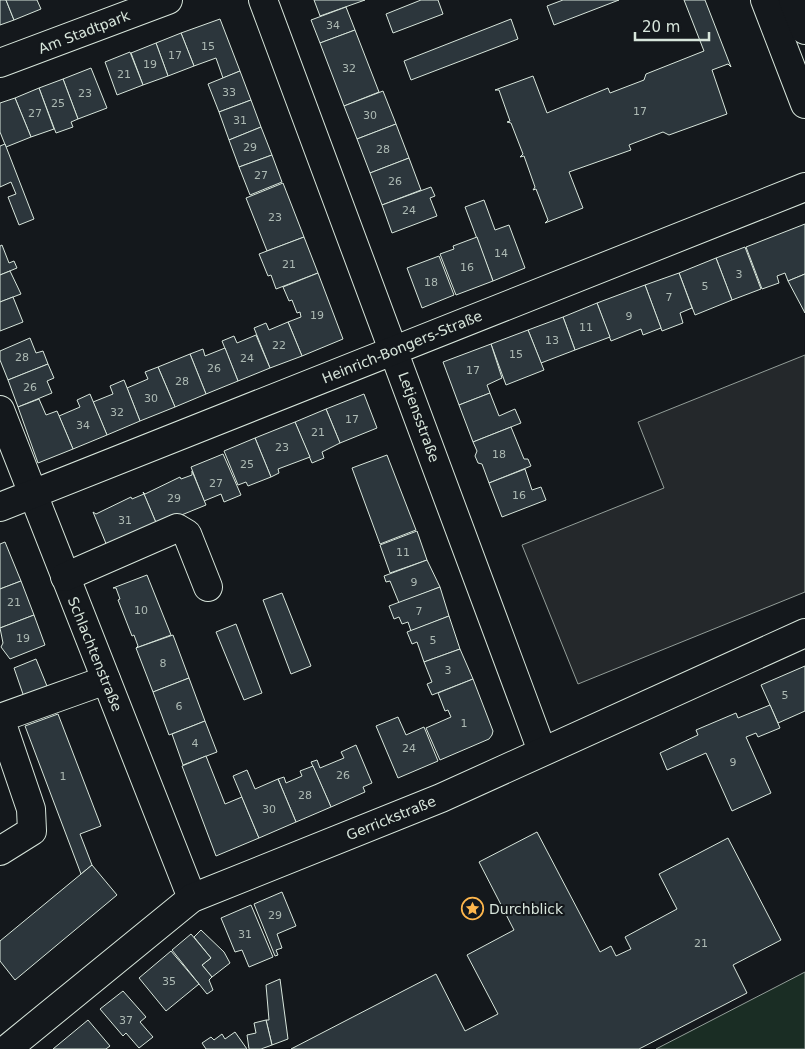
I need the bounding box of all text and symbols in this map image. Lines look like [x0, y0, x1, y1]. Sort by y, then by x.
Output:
street label: Am Stadtpark [36, 7, 133, 57]
scale bar [635, 10, 709, 42]
text: 20 m [642, 18, 680, 36]
house number: 34 [326, 19, 340, 32]
house number: 15 [201, 40, 215, 53]
house number: 17 [168, 49, 182, 62]
house number: 19 [143, 58, 157, 71]
house number: 32 [342, 62, 356, 75]
house number: 21 [117, 68, 131, 81]
house number: 33 [222, 86, 236, 99]
house number: 23 [78, 87, 92, 100]
house number: 25 [51, 97, 65, 110]
house number: 17 [633, 105, 647, 118]
house number: 27 [28, 107, 42, 120]
house number: 30 [363, 109, 377, 122]
house number: 31 [233, 114, 247, 127]
house number: 29 [243, 141, 257, 154]
house number: 28 [376, 143, 390, 156]
house number: 27 [254, 169, 268, 182]
house number: 26 [388, 175, 402, 188]
house number: 24 [402, 204, 416, 217]
house number: 23 [268, 211, 282, 224]
house number: 14 [494, 247, 508, 260]
house number: 21 [282, 258, 296, 271]
house number: 16 [460, 261, 474, 274]
house number: 3 [736, 268, 743, 281]
house number: 18 [424, 276, 438, 289]
house number: 5 [702, 280, 709, 293]
house number: 7 [666, 291, 673, 304]
street label: Heinrich-Bongers-Straße [320, 307, 484, 387]
house number: 19 [310, 309, 324, 322]
house number: 9 [626, 310, 633, 323]
house number: 11 [579, 321, 593, 334]
house number: 13 [545, 334, 559, 347]
house number: 22 [272, 339, 286, 352]
house number: 15 [509, 348, 523, 361]
house number: 28 [15, 351, 29, 364]
house number: 24 [240, 352, 254, 365]
house number: 26 [207, 362, 221, 375]
house number: 17 [466, 364, 480, 377]
street label: Letjensstraße [395, 370, 443, 464]
house number: 28 [175, 375, 189, 388]
house number: 26 [23, 381, 37, 394]
house number: 30 [144, 392, 158, 405]
house number: 32 [110, 406, 124, 419]
house number: 17 [345, 413, 359, 426]
house number: 34 [76, 419, 90, 432]
house number: 21 [311, 426, 325, 439]
house number: 23 [275, 441, 289, 454]
house number: 18 [492, 448, 506, 461]
house number: 25 [240, 458, 254, 471]
house number: 27 [209, 477, 223, 490]
house number: 16 [512, 489, 526, 502]
house number: 29 [167, 492, 181, 505]
house number: 31 [118, 514, 132, 527]
house number: 11 [396, 546, 410, 559]
house number: 9 [411, 576, 418, 589]
street label: Schlachtenstraße [65, 594, 125, 714]
house number: 21 [7, 596, 21, 609]
house number: 10 [134, 604, 148, 617]
house number: 7 [416, 605, 423, 618]
house number: 19 [16, 632, 30, 645]
house number: 5 [430, 634, 437, 647]
house number: 8 [160, 657, 167, 670]
house number: 3 [445, 664, 452, 677]
house number: 5 [782, 689, 789, 702]
house number: 6 [176, 700, 183, 713]
house number: 1 [461, 717, 468, 730]
house number: 4 [192, 737, 199, 750]
house number: 24 [402, 742, 416, 755]
house number: 9 [730, 756, 737, 769]
house number: 26 [336, 769, 350, 782]
house number: 1 [60, 770, 67, 783]
house number: 28 [298, 789, 312, 802]
street label: Gerrickstraße [344, 793, 438, 843]
house number: 30 [262, 803, 276, 816]
place icon: Durchblick [461, 897, 485, 921]
place label: Durchblick [489, 901, 564, 917]
house number: 29 [268, 909, 282, 922]
house number: 31 [238, 928, 252, 941]
house number: 21 [694, 937, 708, 950]
house number: 35 [162, 975, 176, 988]
house number: 37 [119, 1014, 133, 1027]

